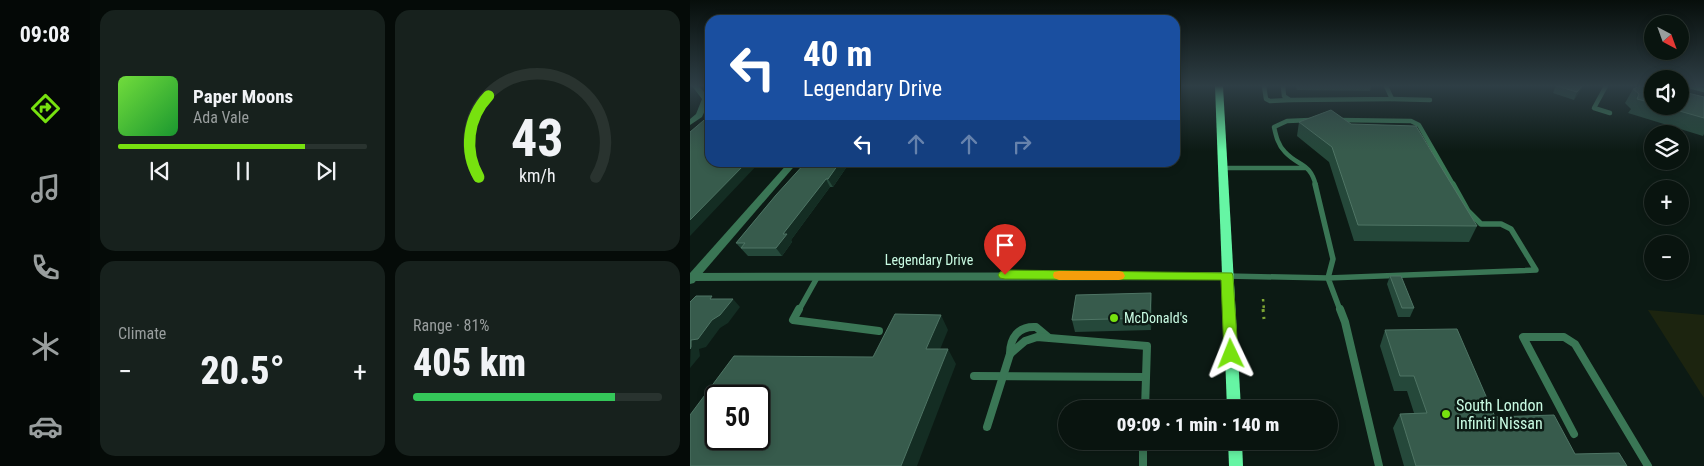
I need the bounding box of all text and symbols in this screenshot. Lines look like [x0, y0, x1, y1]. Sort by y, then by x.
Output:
north arrow [1644, 15, 1689, 60]
map controls [1644, 15, 1689, 280]
text: 09:08 [20, 22, 70, 47]
text: 40 m [803, 34, 872, 75]
icon: left [720, 35, 785, 100]
button: sound [1644, 70, 1689, 115]
text: Legendary Drive [803, 76, 942, 101]
text: Paper Moons [193, 85, 293, 108]
icon: directions [28, 91, 63, 126]
text: Ada Vale [193, 108, 249, 127]
text: 43 [511, 108, 564, 169]
button: layers [1644, 125, 1689, 170]
icon: left [849, 130, 877, 158]
icon: ahead [902, 130, 930, 158]
icon: ahead [955, 130, 983, 158]
icon: right [1008, 130, 1036, 158]
icon: previous [146, 157, 174, 185]
icon: pause [229, 157, 257, 185]
icon: next [312, 157, 340, 185]
text: km/h [519, 165, 556, 186]
icon: music [28, 171, 63, 206]
button: + [1644, 180, 1689, 225]
pin [984, 224, 1026, 275]
icon: arrive [991, 231, 1019, 259]
button: − [1644, 235, 1689, 280]
icon: phone [28, 250, 63, 285]
street label: Legendary Drive [885, 252, 974, 268]
place label: McDonald's [1124, 310, 1188, 326]
marker: McDonald's [1108, 312, 1120, 324]
text: Range · 81% [413, 316, 489, 335]
text: Climate [118, 324, 166, 343]
position arrow [1204, 327, 1256, 379]
icon: climate [28, 329, 63, 364]
text: 405 km [413, 341, 526, 385]
text: 20.5° [200, 349, 285, 393]
text: − [118, 355, 132, 388]
text: + [353, 355, 367, 388]
speed limit sign: 50 [705, 385, 770, 450]
place label: South London Infiniti Nissan [1456, 396, 1543, 433]
marker: South London Infiniti Nissan [1440, 408, 1452, 420]
icon: car [28, 409, 63, 444]
text: 09:09 · 1 min · 140 m [1117, 413, 1279, 436]

